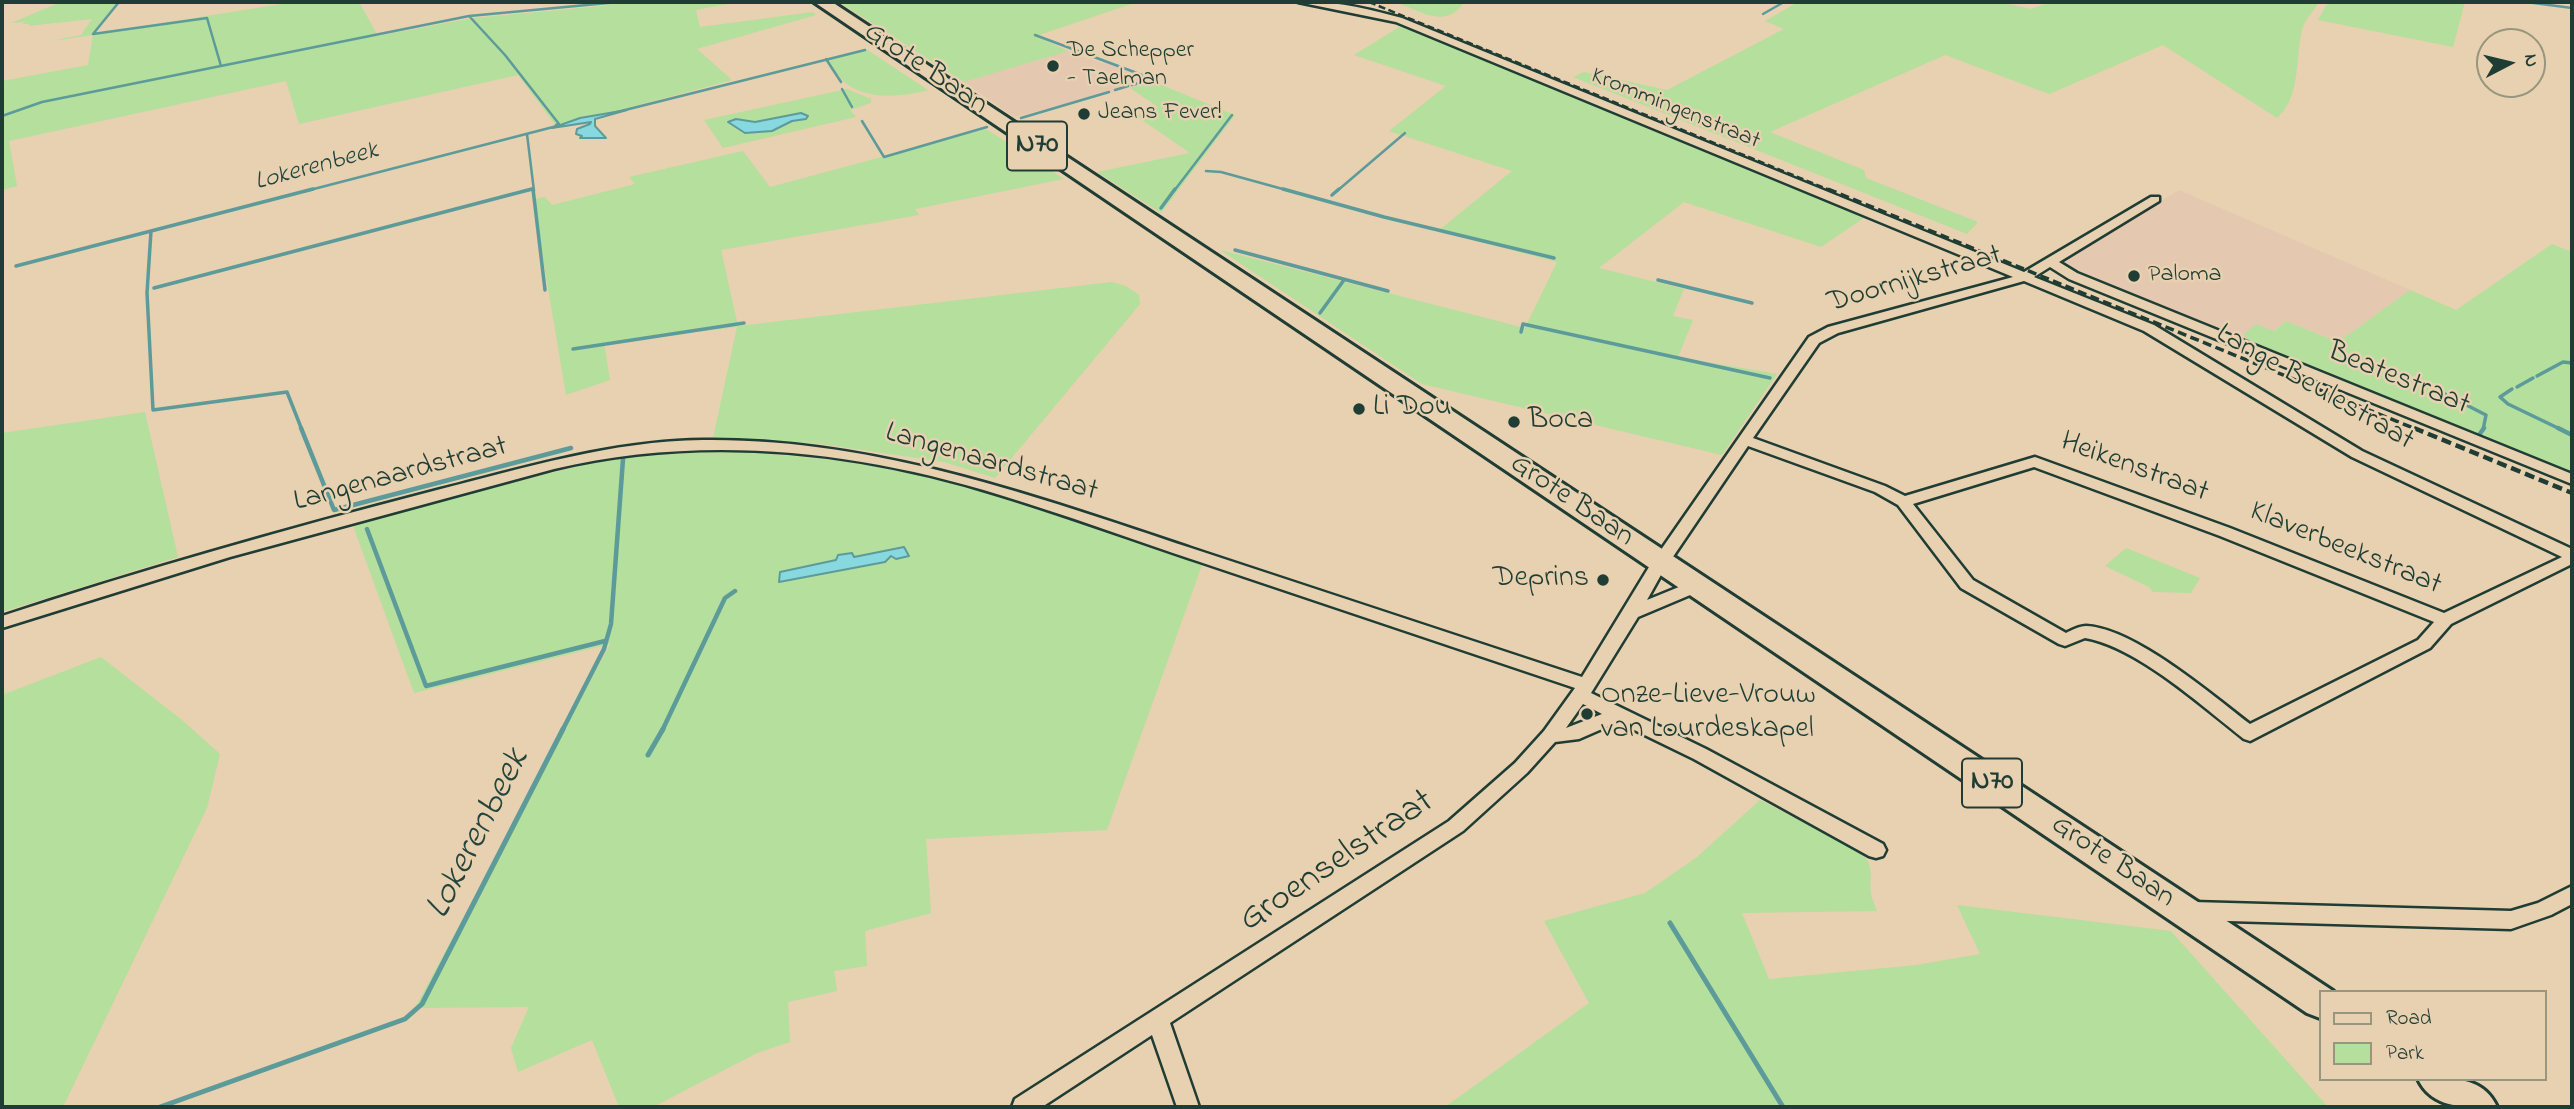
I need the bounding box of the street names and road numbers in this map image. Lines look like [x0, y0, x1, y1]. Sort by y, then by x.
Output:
street label: Grote Baan [856, 15, 994, 125]
street label: Krommingenstraat [1586, 63, 1764, 157]
road number: N70 [1007, 122, 1067, 170]
street label: Doornijkstraat [1824, 239, 2006, 323]
street label: Lange Beulestraat [2209, 318, 2419, 460]
street label: Beatestraat [2321, 335, 2475, 425]
street label: Langenaardstraat [881, 416, 1101, 512]
street label: Heikenstraat [2055, 426, 2213, 512]
street label: Langenaardstraat [290, 430, 512, 522]
street label: Grote Baan [1502, 447, 1640, 557]
street label: Klaverbeekstraat [2244, 495, 2446, 605]
road number: N70 [1962, 758, 2022, 808]
street label: Groenselstraat [1232, 782, 1444, 944]
street label: Grote Baan [2043, 808, 2181, 918]

